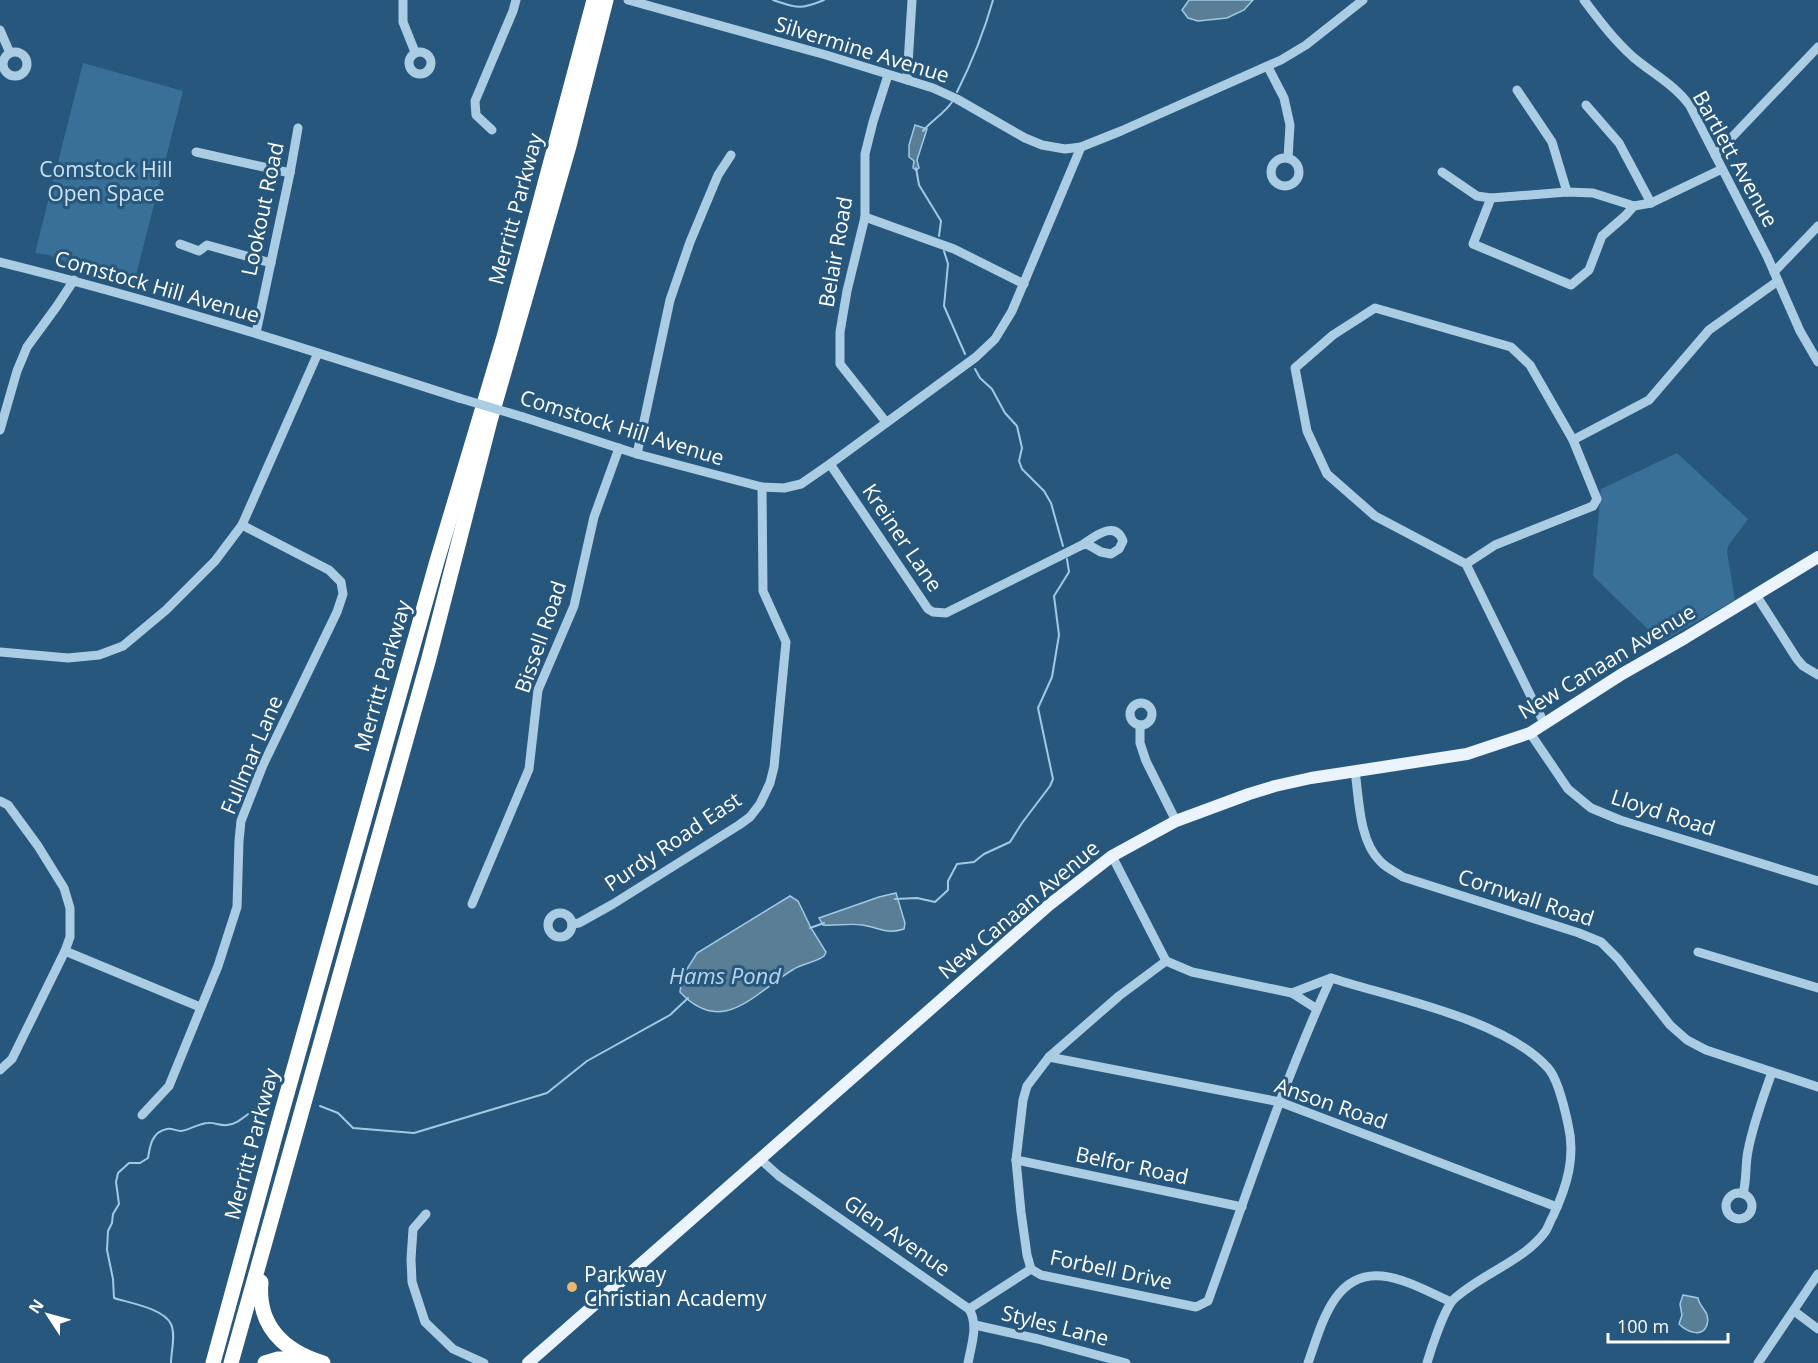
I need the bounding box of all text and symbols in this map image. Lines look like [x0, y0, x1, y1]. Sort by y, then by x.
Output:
street label: Silvermine Avenue [772, 9, 953, 89]
street label: Bartlett Avenue [1687, 85, 1785, 232]
street label: Merritt Parkway [481, 129, 549, 288]
street label: Lookout Road [234, 139, 290, 278]
park label: Comstock Hill Open Space [39, 155, 173, 207]
street label: Belair Road [812, 194, 859, 309]
street label: Comstock Hill Avenue [52, 243, 263, 329]
street label: Comstock Hill Avenue [517, 383, 728, 471]
street label: Kreiner Lane [856, 478, 949, 597]
street label: Bissell Road [508, 577, 572, 696]
street label: Merritt Parkway [347, 596, 417, 755]
street label: New Canaan Avenue [1513, 597, 1700, 725]
street label: Fullmar Lane [213, 691, 289, 818]
street label: Lloyd Road [1608, 782, 1719, 842]
street label: Purdy Road East [599, 785, 746, 897]
street label: New Canaan Avenue [932, 834, 1105, 985]
street label: Cornwall Road [1455, 862, 1598, 932]
water label: Hams Pond [669, 960, 782, 990]
street label: Merritt Parkway [217, 1064, 285, 1223]
street label: Anson Road [1271, 1071, 1391, 1135]
street label: Belfor Road [1073, 1139, 1191, 1191]
street label: Glen Avenue [839, 1188, 956, 1282]
street label: Forbell Drive [1048, 1242, 1175, 1296]
place label: Parkway Christian Academy [584, 1260, 767, 1312]
marker: Parkway Christian Academy [565, 1280, 579, 1294]
north arrow [18, 1285, 78, 1345]
text: N [23, 1294, 49, 1318]
street label: Styles Lane [999, 1298, 1112, 1352]
scale bar [1608, 1306, 1728, 1344]
text: 100 m [1617, 1314, 1669, 1338]

